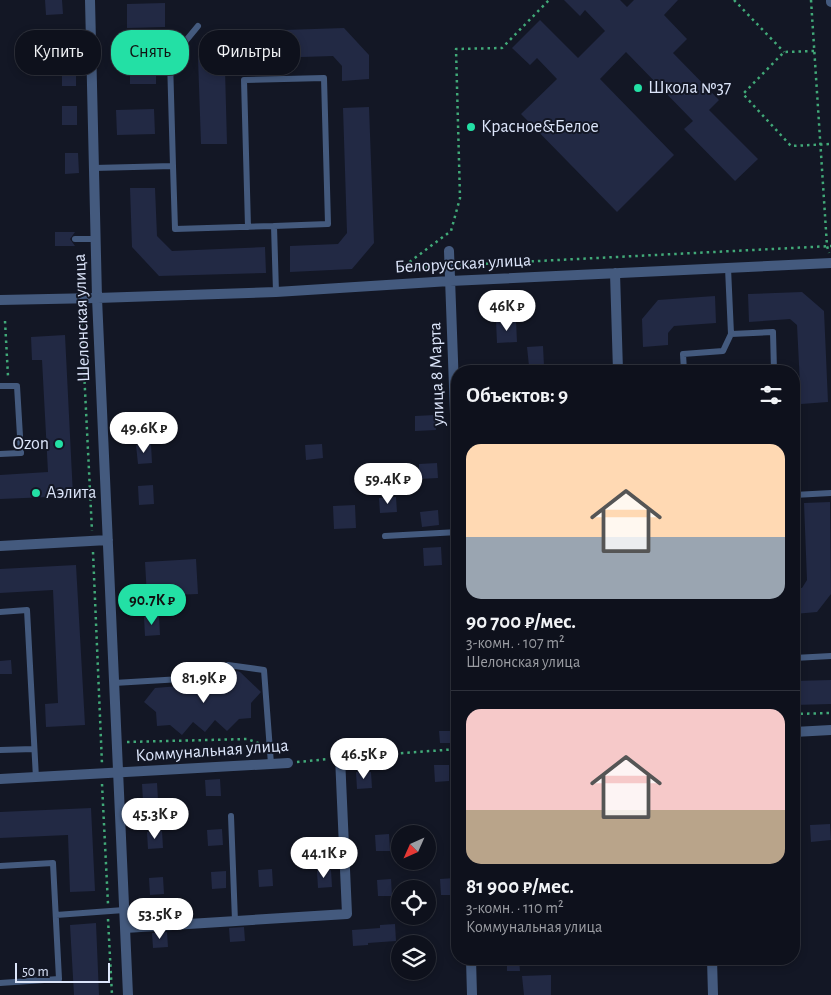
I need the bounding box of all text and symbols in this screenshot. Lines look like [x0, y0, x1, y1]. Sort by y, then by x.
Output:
chip: Купить [15, 30, 101, 75]
chip: Снять [111, 30, 189, 75]
chip: Фильтры [199, 30, 300, 75]
place label: Школа №37 [648, 79, 731, 97]
marker: Школа №37 [632, 82, 644, 94]
place label: Красное&Белое [481, 118, 599, 136]
marker: Красное&Белое [465, 121, 477, 133]
street label: Белорусская улица [394, 251, 532, 277]
street label: Шелонская улица [71, 253, 93, 383]
pin: 46K ₽ [472, 290, 542, 332]
text: 46K ₽ [489, 298, 525, 314]
street label: улица 8 Марта [426, 322, 448, 427]
icon: filters [757, 381, 785, 409]
text: Объектов: 9 [466, 385, 568, 406]
pin: 49.6K ₽ [98, 412, 190, 454]
text: 49.6K ₽ [121, 420, 167, 436]
place label: Ozon [12, 435, 49, 453]
marker: Ozon [53, 438, 65, 450]
pin: 59.4K ₽ [342, 462, 434, 505]
text: 59.4K ₽ [365, 471, 411, 487]
icon: home [581, 476, 671, 566]
place label: Аэлита [46, 484, 96, 502]
marker: Аэлита [30, 487, 42, 499]
pin: 90.7K ₽ [106, 584, 198, 626]
text: 90.7K ₽ [129, 592, 175, 608]
text: 90 700 ₽/мес. [466, 611, 576, 632]
text: 3-комн. · 107 m² [466, 635, 565, 651]
text: Шелонская улица [466, 654, 580, 670]
pin: 81.9K ₽ [158, 662, 250, 704]
text: 81.9K ₽ [182, 670, 226, 686]
street label: Коммунальная улица [135, 737, 289, 765]
pin: 46.5K ₽ [318, 738, 410, 780]
icon: home [581, 742, 671, 832]
text: 46.5K ₽ [341, 746, 387, 762]
pin: 45.3K ₽ [109, 798, 201, 840]
text: 45.3K ₽ [133, 806, 177, 822]
north arrow [391, 825, 436, 870]
map controls [391, 825, 436, 980]
pin: 44.1K ₽ [278, 836, 370, 879]
text: 44.1K ₽ [302, 845, 346, 861]
text: 81 900 ₽/мес. [466, 876, 574, 897]
button: locate [391, 880, 436, 925]
pin: 53.5K ₽ [114, 898, 206, 940]
text: 3-комн. · 110 m² [466, 900, 564, 916]
text: 53.5K ₽ [138, 906, 182, 922]
text: Коммунальная улица [466, 919, 602, 935]
button: layers [391, 935, 436, 980]
scale bar [15, 960, 110, 983]
text: 50 m [22, 965, 49, 979]

